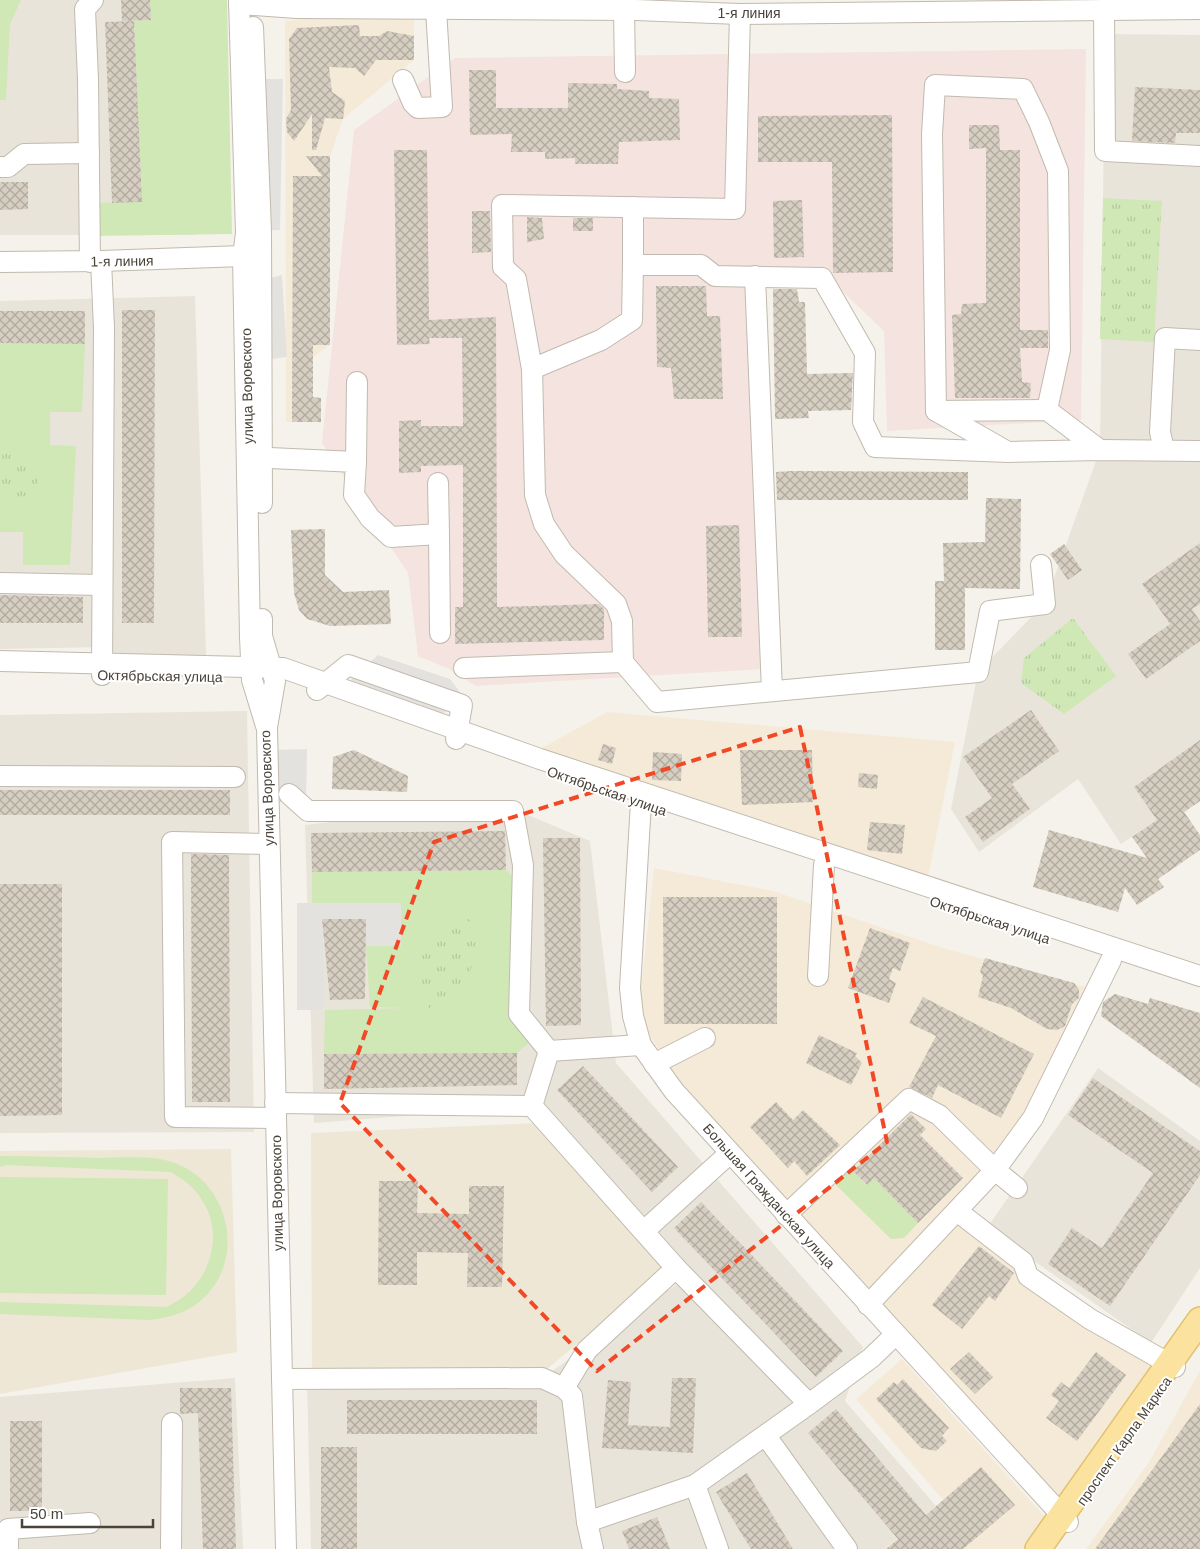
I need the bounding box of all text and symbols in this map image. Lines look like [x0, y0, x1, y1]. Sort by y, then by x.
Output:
street label: 1-я линия [717, 5, 781, 21]
street label: 1-я линия [90, 252, 154, 270]
street label: улица Воровского [238, 328, 256, 444]
street label: Октябрьская улица [97, 667, 223, 685]
street label: улица Воровского [257, 730, 277, 846]
street label: Октябрьская улица [545, 763, 669, 819]
street label: Октябрьская улица [928, 893, 1052, 947]
street label: Большая Гражданская улица [700, 1120, 838, 1272]
street label: улица Воровского [268, 1135, 286, 1251]
street label: проспект Карла Маркса [1073, 1373, 1175, 1509]
scale bar [22, 1496, 154, 1528]
text: 50 m [30, 1505, 63, 1522]

